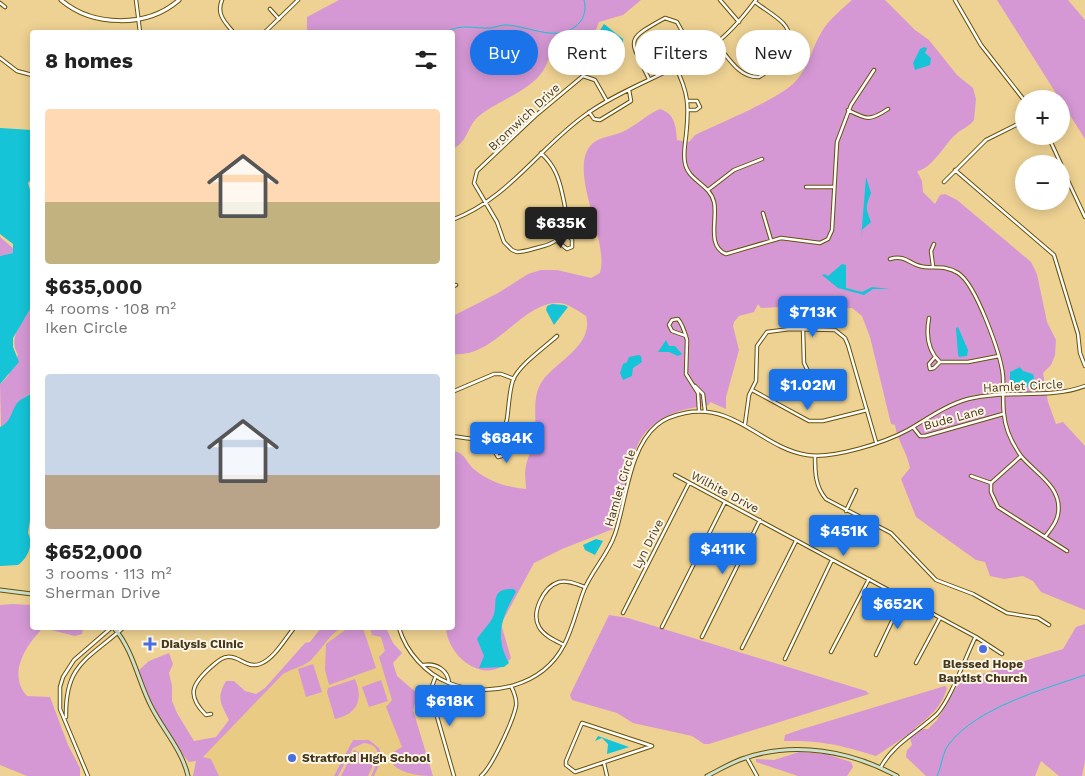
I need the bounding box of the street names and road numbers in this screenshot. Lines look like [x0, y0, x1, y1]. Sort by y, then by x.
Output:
street label: Bromwich Drive [485, 80, 563, 154]
street label: Hamlet Circle [983, 377, 1063, 395]
street label: Bude Lane [922, 403, 986, 433]
street label: Hamlet Circle [602, 448, 638, 528]
street label: Wilhite Drive [689, 468, 761, 516]
street label: Lyn Drive [630, 517, 666, 571]

